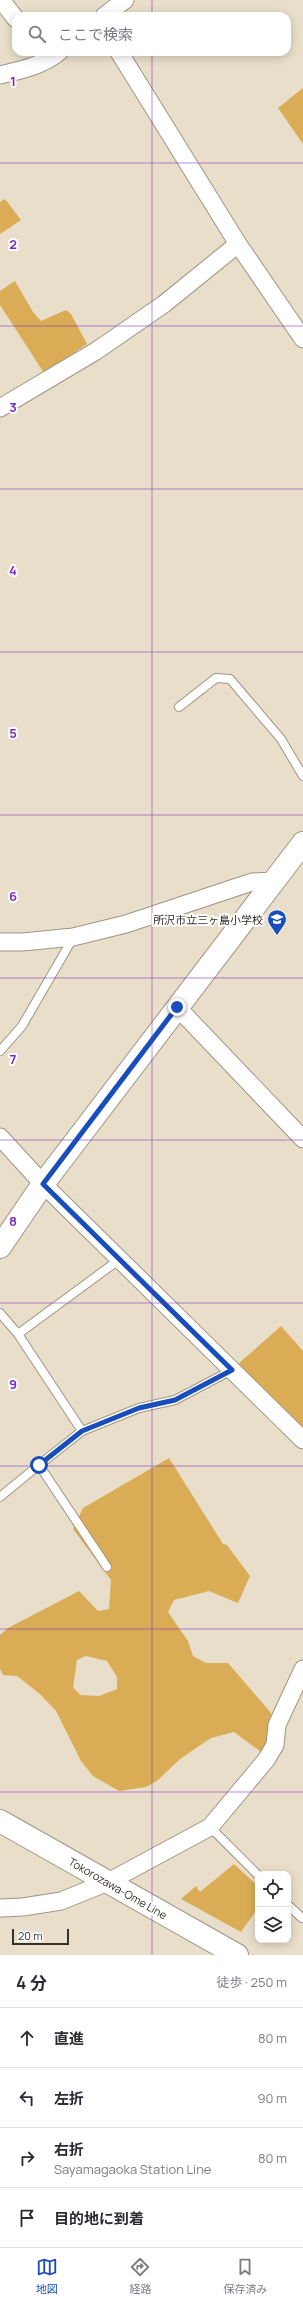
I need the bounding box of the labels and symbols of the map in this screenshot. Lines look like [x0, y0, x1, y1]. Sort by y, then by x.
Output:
text: 1 [10, 72, 16, 90]
text: 2 [9, 235, 17, 253]
text: 3 [9, 398, 17, 416]
text: 4 [9, 561, 17, 579]
text: 5 [9, 724, 17, 742]
text: 6 [9, 887, 17, 905]
school or university icon: 所沢市立三ヶ島小学校 [266, 908, 288, 936]
place label: 所沢市立三ヶ島小学校 [153, 912, 263, 927]
route end [168, 998, 186, 1016]
text: 7 [10, 1050, 17, 1068]
text: 8 [9, 1212, 17, 1230]
text: 9 [9, 1375, 17, 1393]
route start [30, 1456, 48, 1474]
street label: Tokorozawa-Ome Line [66, 1854, 170, 1923]
scale bar [12, 1927, 69, 1946]

